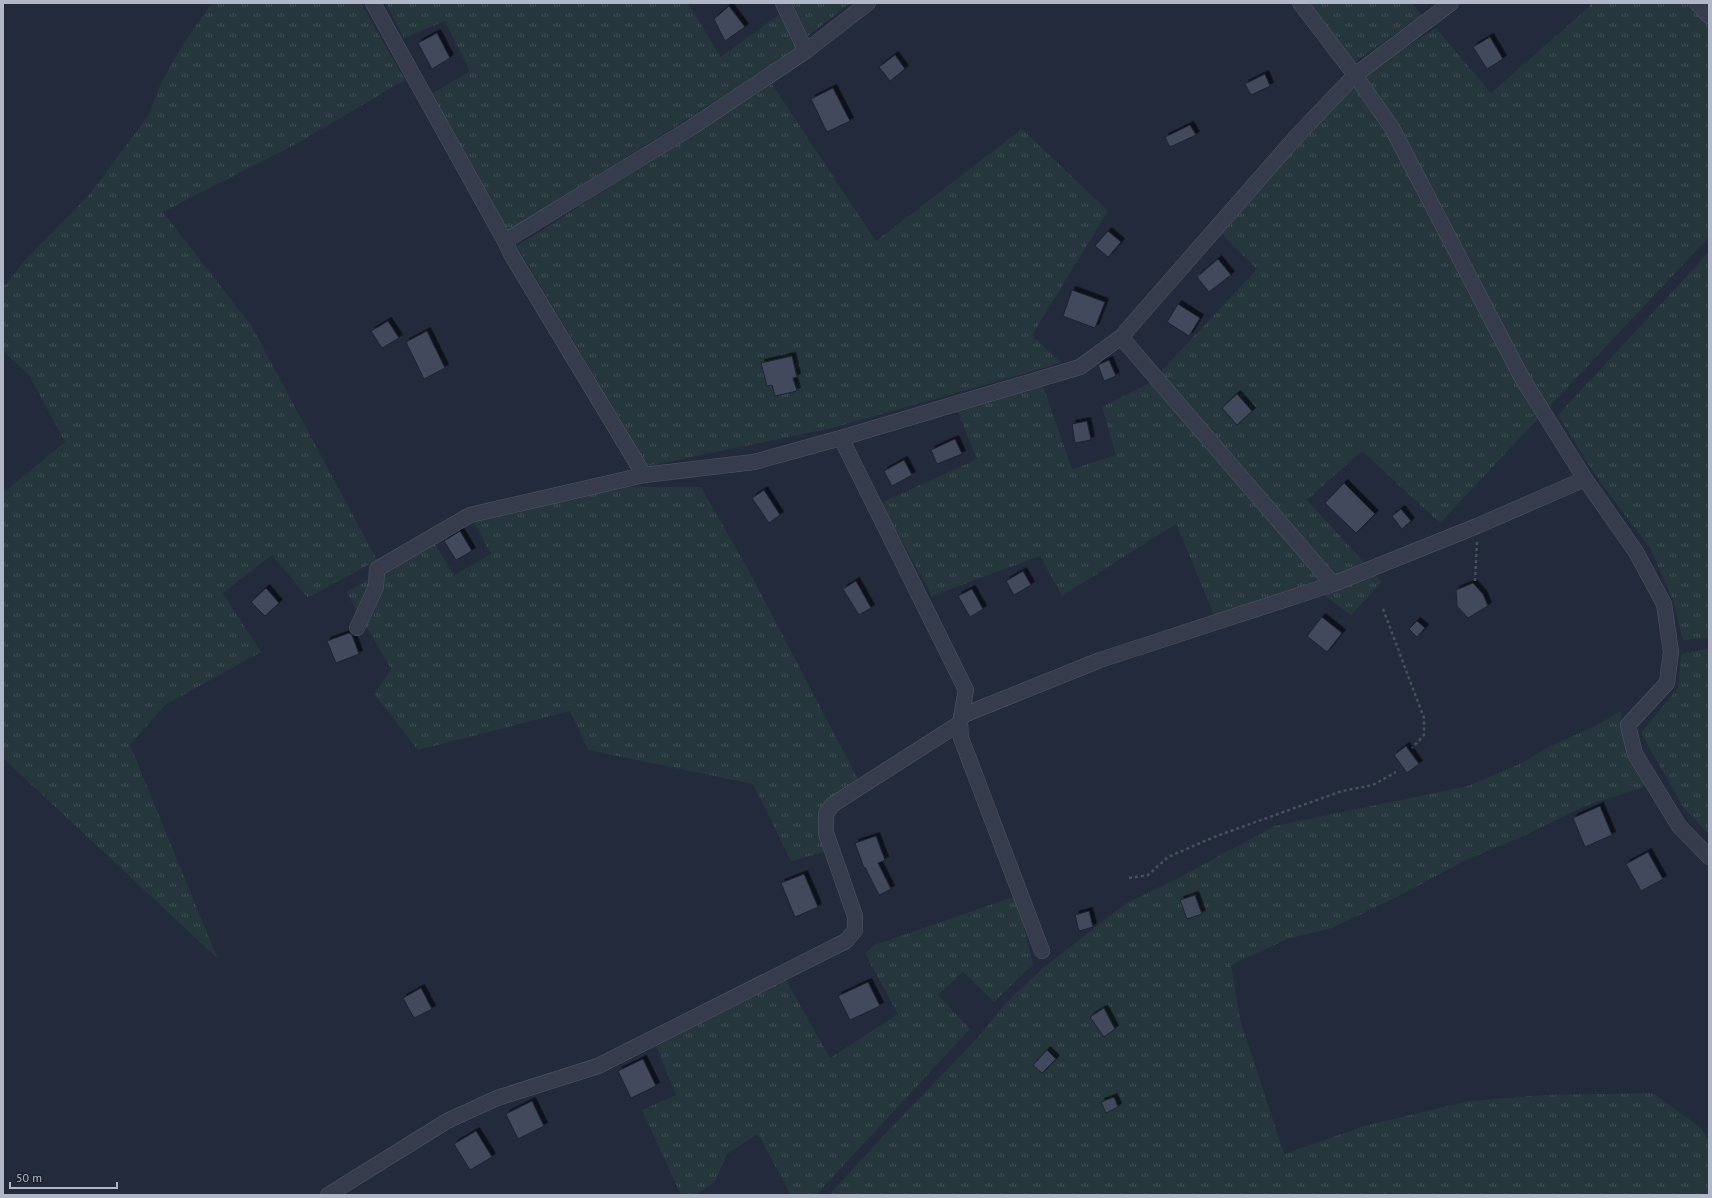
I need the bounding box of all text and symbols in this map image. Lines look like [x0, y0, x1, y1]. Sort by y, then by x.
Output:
scale bar [10, 1164, 117, 1190]
text: 50 m [16, 1170, 42, 1185]

